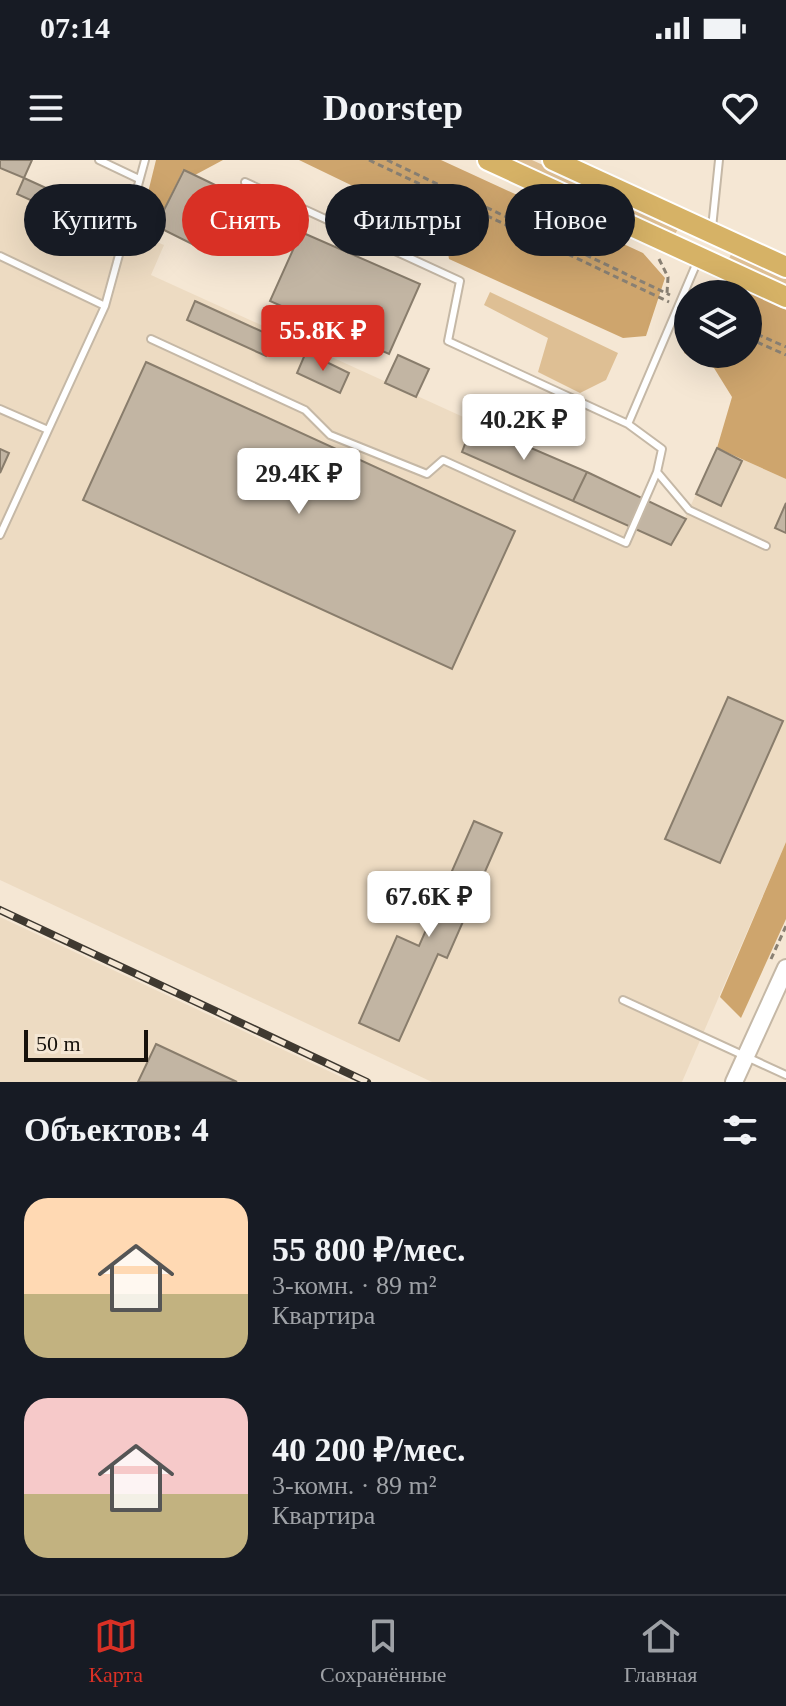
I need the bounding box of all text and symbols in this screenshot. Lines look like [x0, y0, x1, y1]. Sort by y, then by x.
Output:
text: 07:14 [40, 11, 110, 44]
icon: menu [24, 86, 68, 130]
icon: heart [718, 86, 762, 130]
text: Doorstep [323, 88, 463, 128]
chip: Купить [24, 184, 166, 256]
chip: Снять [182, 184, 309, 256]
chip: Фильтры [325, 184, 489, 256]
chip: Новое [505, 184, 635, 256]
map controls [674, 280, 762, 368]
button: layers [674, 280, 762, 368]
pin: 55.8K ₽ [249, 305, 397, 373]
text: 55.8K ₽ [279, 316, 367, 345]
pin: 40.2K ₽ [450, 394, 598, 462]
text: 40.2K ₽ [480, 405, 568, 434]
pin: 29.4K ₽ [225, 448, 373, 516]
text: 29.4K ₽ [255, 459, 343, 488]
pin: 67.6K ₽ [355, 871, 503, 939]
text: 67.6K ₽ [385, 882, 473, 911]
scale bar [24, 1026, 148, 1062]
text: 50 m [36, 1031, 81, 1056]
icon: filters [718, 1108, 762, 1152]
text: Объектов: 4 [24, 1111, 209, 1148]
icon: home [88, 1230, 184, 1326]
text: 55 800 ₽/мес. [272, 1231, 466, 1268]
text: 3-комн. · 89 m² [272, 1271, 437, 1300]
text: Квартира [272, 1301, 375, 1330]
icon: home [88, 1430, 184, 1526]
text: 40 200 ₽/мес. [272, 1431, 466, 1468]
text: 3-комн. · 89 m² [272, 1471, 437, 1500]
text: Квартира [272, 1501, 375, 1530]
tab: Карта [89, 1614, 143, 1688]
tab: Сохранённые [320, 1614, 447, 1688]
tab: Главная [624, 1614, 697, 1688]

